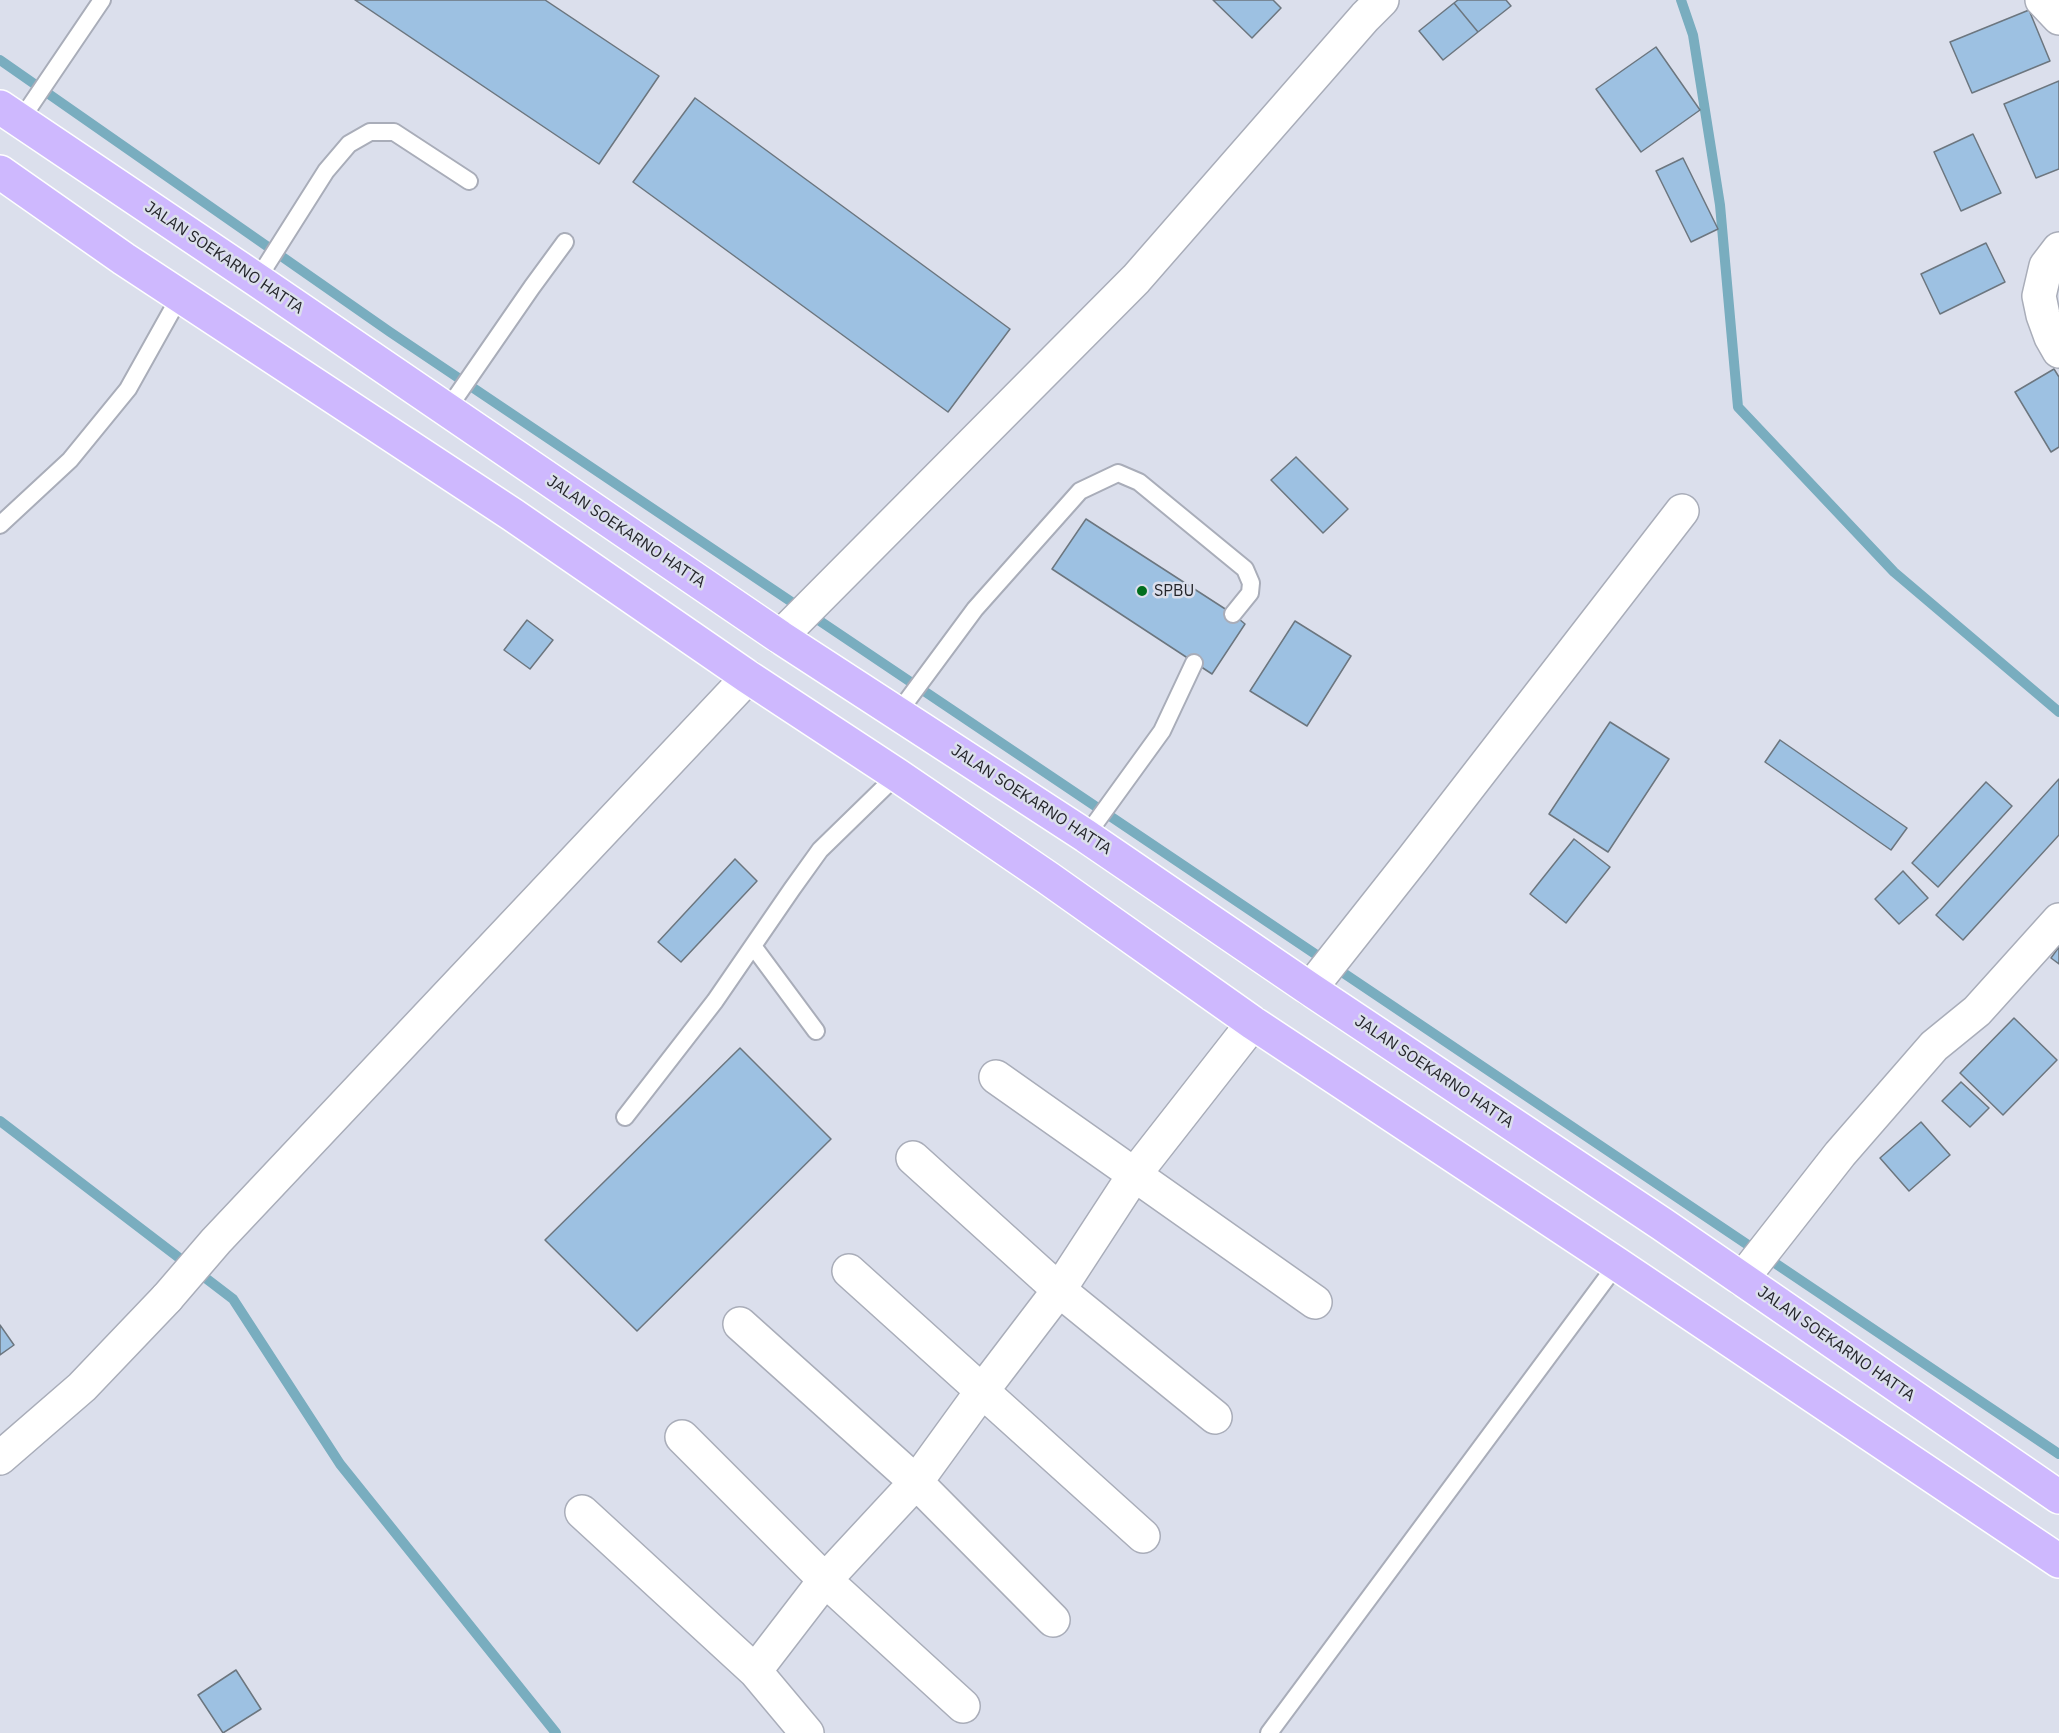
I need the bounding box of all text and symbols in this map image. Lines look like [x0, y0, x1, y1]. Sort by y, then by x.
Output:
street label: JALAN SOEKARNO HATTA [141, 198, 307, 318]
street label: JALAN SOEKARNO HATTA [543, 472, 709, 592]
place label: SPBU [1154, 581, 1194, 601]
marker: SPBU [1135, 584, 1149, 598]
street label: JALAN SOEKARNO HATTA [947, 741, 1115, 859]
street label: JALAN SOEKARNO HATTA [1351, 1012, 1517, 1132]
street label: JALAN SOEKARNO HATTA [1754, 1282, 1918, 1406]

